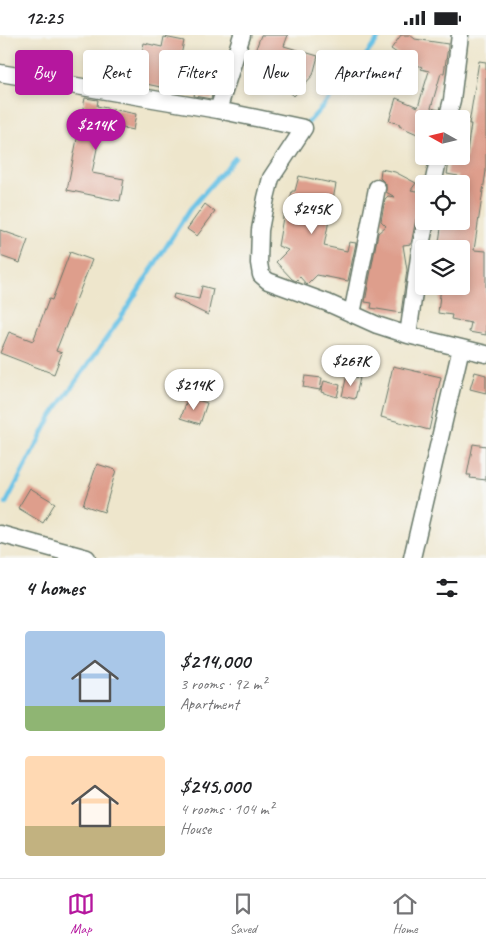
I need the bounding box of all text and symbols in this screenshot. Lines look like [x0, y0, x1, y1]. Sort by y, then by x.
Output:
text: 12:25 [25, 6, 63, 30]
chip: Buy [15, 50, 73, 95]
chip: Rent [83, 50, 149, 95]
chip: Filters [159, 50, 234, 95]
chip: New [244, 50, 306, 95]
chip: Apartment [316, 50, 418, 95]
pin: $214K [61, 109, 131, 151]
north arrow [415, 110, 470, 165]
map controls [415, 110, 470, 295]
text: $214K [78, 115, 114, 135]
button: locate [415, 175, 470, 230]
pin: $245K [277, 193, 347, 235]
text: $245K [294, 199, 330, 219]
button: layers [415, 240, 470, 295]
pin: $267K [316, 345, 386, 387]
text: $267K [332, 351, 370, 371]
pin: $214K [159, 369, 229, 411]
text: $214K [176, 375, 212, 395]
icon: filters [433, 574, 461, 602]
text: 4 homes [25, 575, 84, 601]
text: $214,000 [180, 648, 250, 674]
icon: home [65, 651, 125, 711]
text: 3 rooms · 92 m² [180, 674, 266, 694]
text: Apartment [180, 694, 239, 714]
text: $245,000 [180, 773, 250, 799]
icon: home [65, 776, 125, 836]
text: 4 rooms · 104 m² [180, 799, 274, 819]
text: House [180, 819, 211, 839]
tab: Map [67, 890, 95, 937]
tab: Saved [229, 890, 257, 937]
tab: Home [391, 890, 419, 937]

